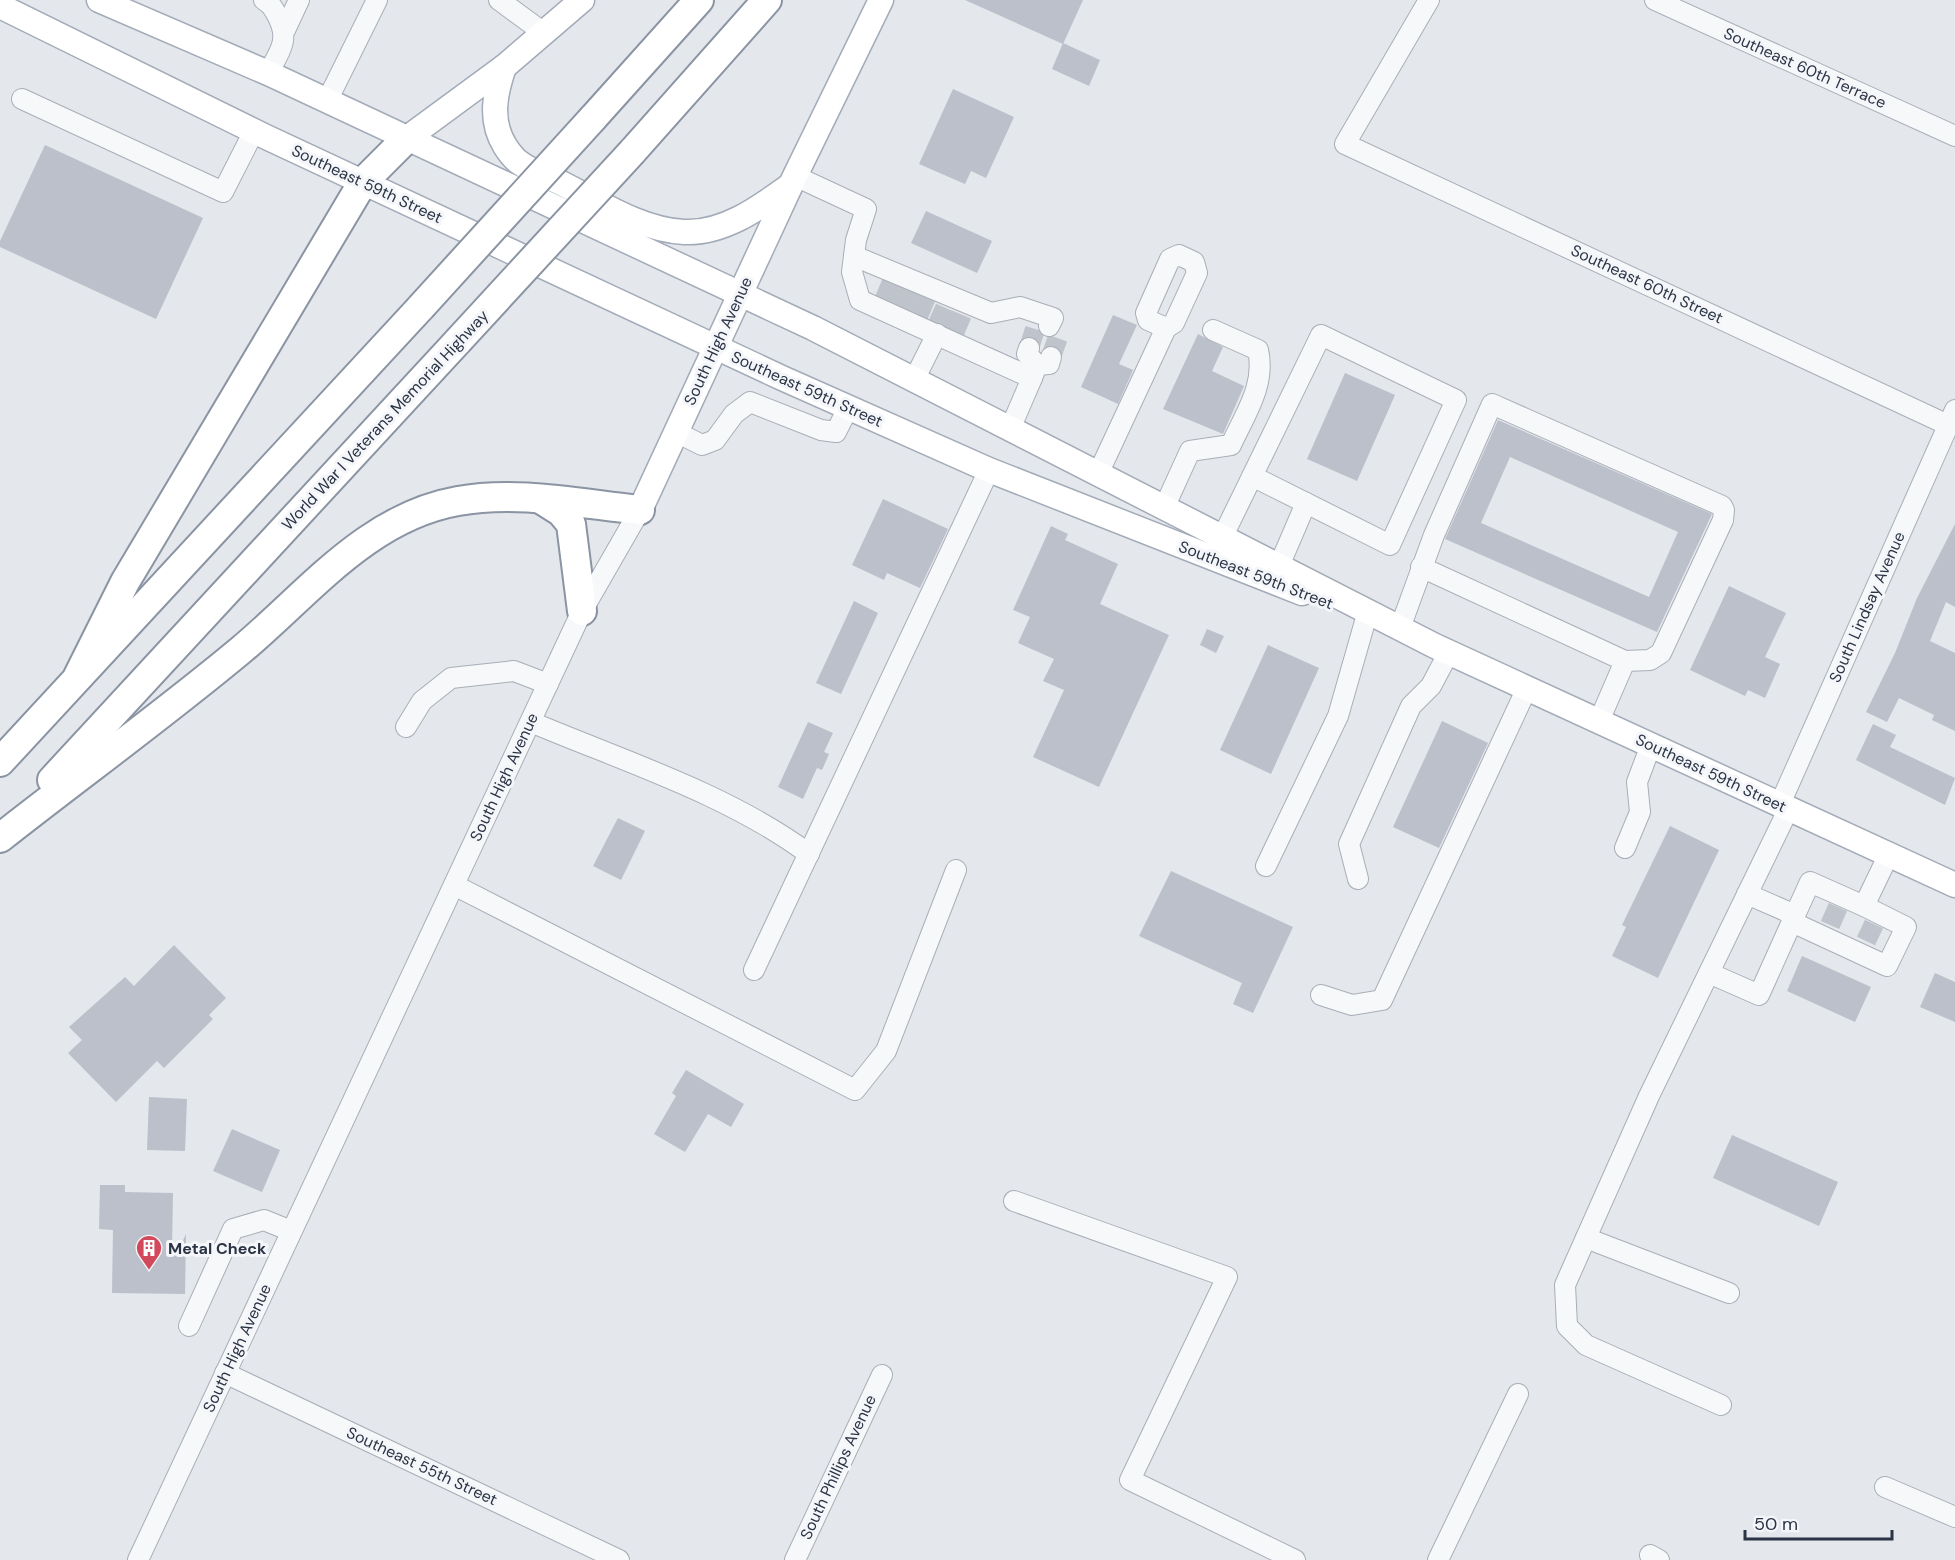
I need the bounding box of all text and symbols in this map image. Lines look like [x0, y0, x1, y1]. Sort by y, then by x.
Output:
street label: Southeast 60th Terrace [1721, 23, 1889, 113]
street label: Southeast 59th Street [288, 140, 446, 228]
street label: Southeast 60th Street [1568, 240, 1726, 328]
street label: South High Avenue [679, 274, 757, 408]
street label: World War I Veterans Memorial Highway [277, 305, 493, 535]
street label: Southeast 59th Street [728, 346, 886, 432]
street label: South Lindsay Avenue [1824, 528, 1910, 686]
street label: Southeast 59th Street [1176, 536, 1336, 614]
street label: South High Avenue [465, 710, 543, 844]
street label: Southeast 59th Street [1632, 729, 1790, 817]
building icon: Metal Check [134, 1233, 164, 1271]
place label: Metal Check [168, 1238, 267, 1259]
street label: South High Avenue [198, 1281, 276, 1415]
street label: South Phillips Avenue [795, 1391, 881, 1543]
street label: Southeast 55th Street [343, 1422, 501, 1510]
scale bar [1745, 1503, 1892, 1541]
text: 50 m [1754, 1512, 1798, 1536]

